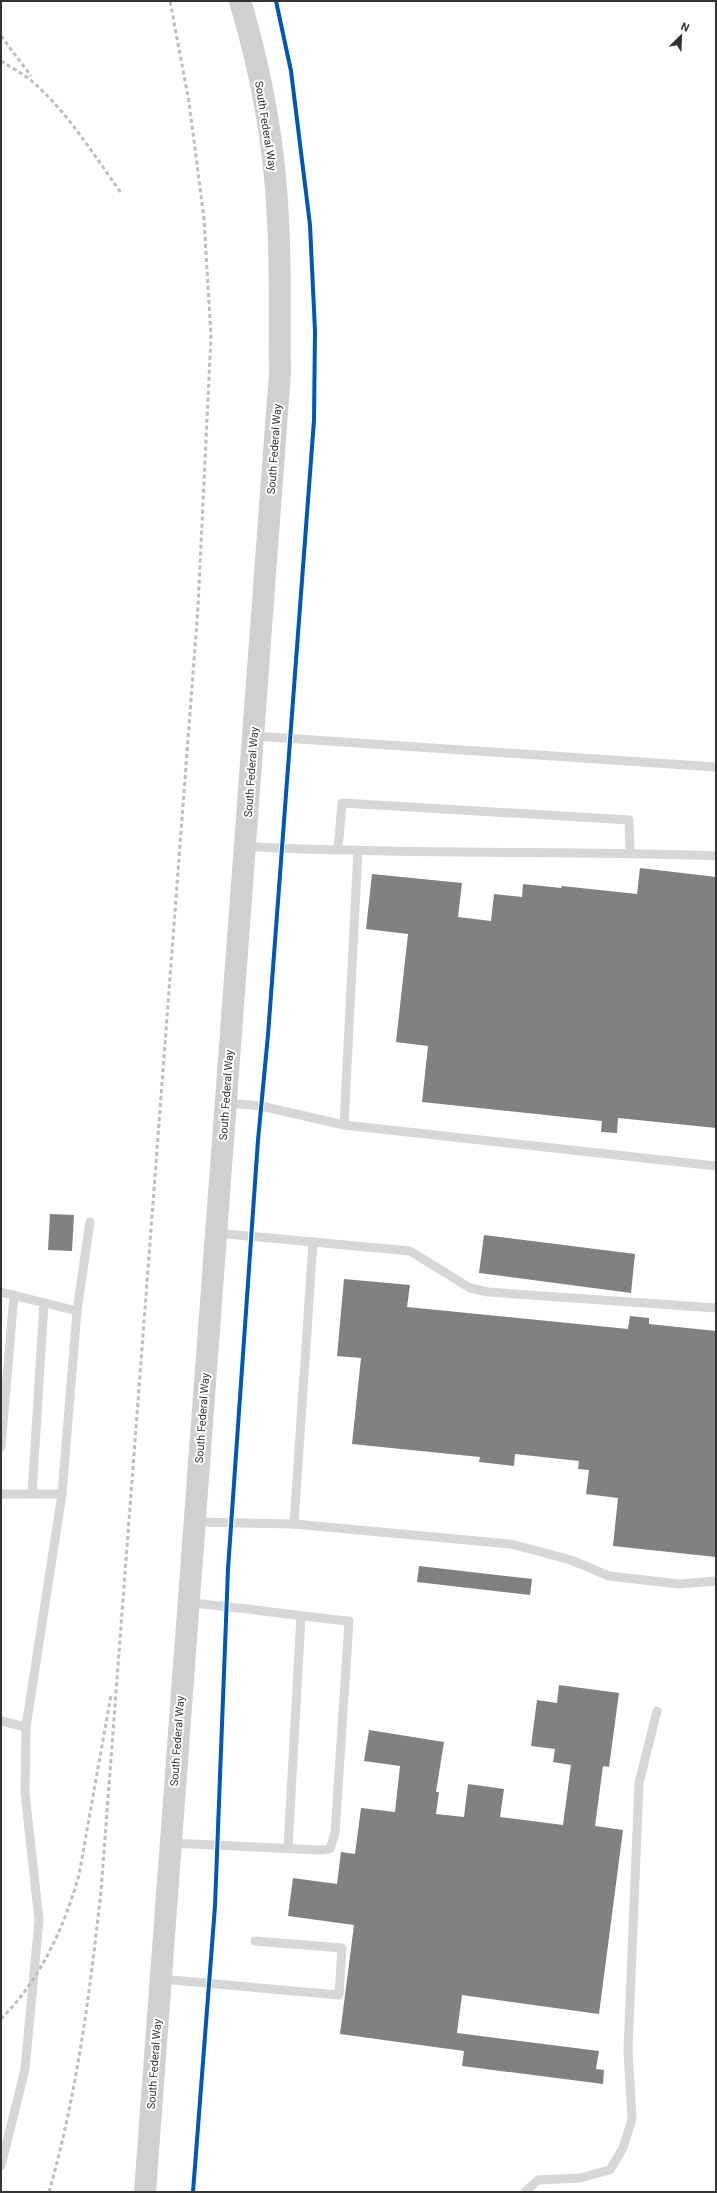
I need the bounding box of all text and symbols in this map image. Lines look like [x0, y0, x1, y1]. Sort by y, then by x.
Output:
north arrow [661, 16, 701, 56]
text: N [679, 20, 691, 35]
street label: South Federal Way [252, 80, 279, 173]
street label: South Federal Way [265, 403, 284, 495]
street label: South Federal Way [242, 726, 261, 818]
street label: South Federal Way [217, 1049, 236, 1141]
street label: South Federal Way [193, 1372, 212, 1464]
street label: South Federal Way [168, 1695, 187, 1787]
street label: South Federal Way [145, 2018, 164, 2110]

